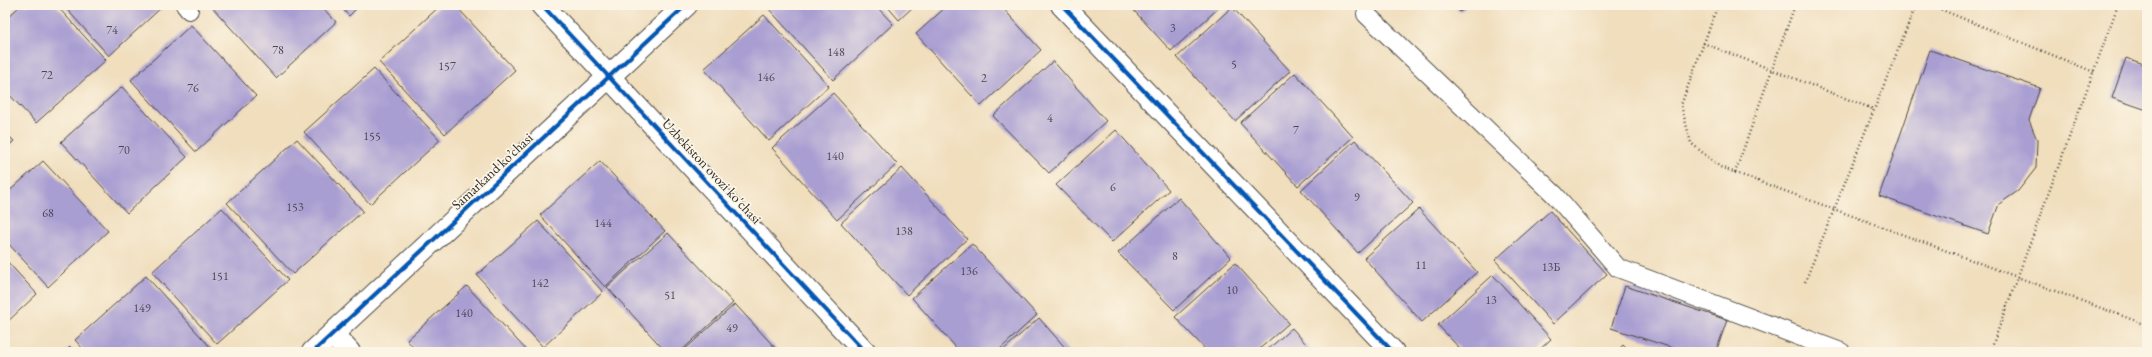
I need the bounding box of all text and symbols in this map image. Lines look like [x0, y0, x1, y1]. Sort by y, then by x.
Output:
house number: 3 [1170, 20, 1176, 36]
house number: 74 [106, 22, 118, 38]
house number: 78 [272, 42, 284, 58]
house number: 148 [827, 44, 845, 60]
house number: 5 [1231, 56, 1237, 72]
house number: 157 [438, 58, 456, 74]
house number: 72 [41, 67, 53, 83]
house number: 146 [757, 69, 775, 85]
house number: 2 [981, 70, 987, 86]
house number: 76 [187, 80, 199, 96]
house number: 4 [1047, 110, 1053, 126]
street label: Uzbekiston ovozi ko'chasi [658, 114, 766, 228]
house number: 7 [1293, 122, 1299, 138]
house number: 155 [363, 128, 381, 144]
street label: Samarkand ko’chasi [448, 128, 537, 213]
house number: 70 [118, 142, 130, 158]
house number: 140 [826, 148, 844, 164]
house number: 6 [1110, 179, 1116, 195]
house number: 9 [1354, 189, 1360, 205]
house number: 153 [286, 199, 304, 215]
house number: 68 [42, 205, 54, 221]
house number: 144 [594, 215, 612, 231]
house number: 138 [895, 223, 913, 239]
house number: 8 [1172, 248, 1178, 264]
house number: 11 [1415, 257, 1427, 273]
house number: 13Б [1542, 259, 1560, 275]
house number: 136 [960, 263, 978, 279]
house number: 151 [211, 268, 229, 284]
house number: 142 [531, 275, 549, 291]
house number: 10 [1226, 282, 1238, 298]
house number: 51 [664, 287, 676, 303]
house number: 13 [1485, 292, 1497, 308]
house number: 149 [133, 300, 151, 316]
house number: 140 [455, 305, 473, 321]
house number: 49 [726, 320, 738, 336]

